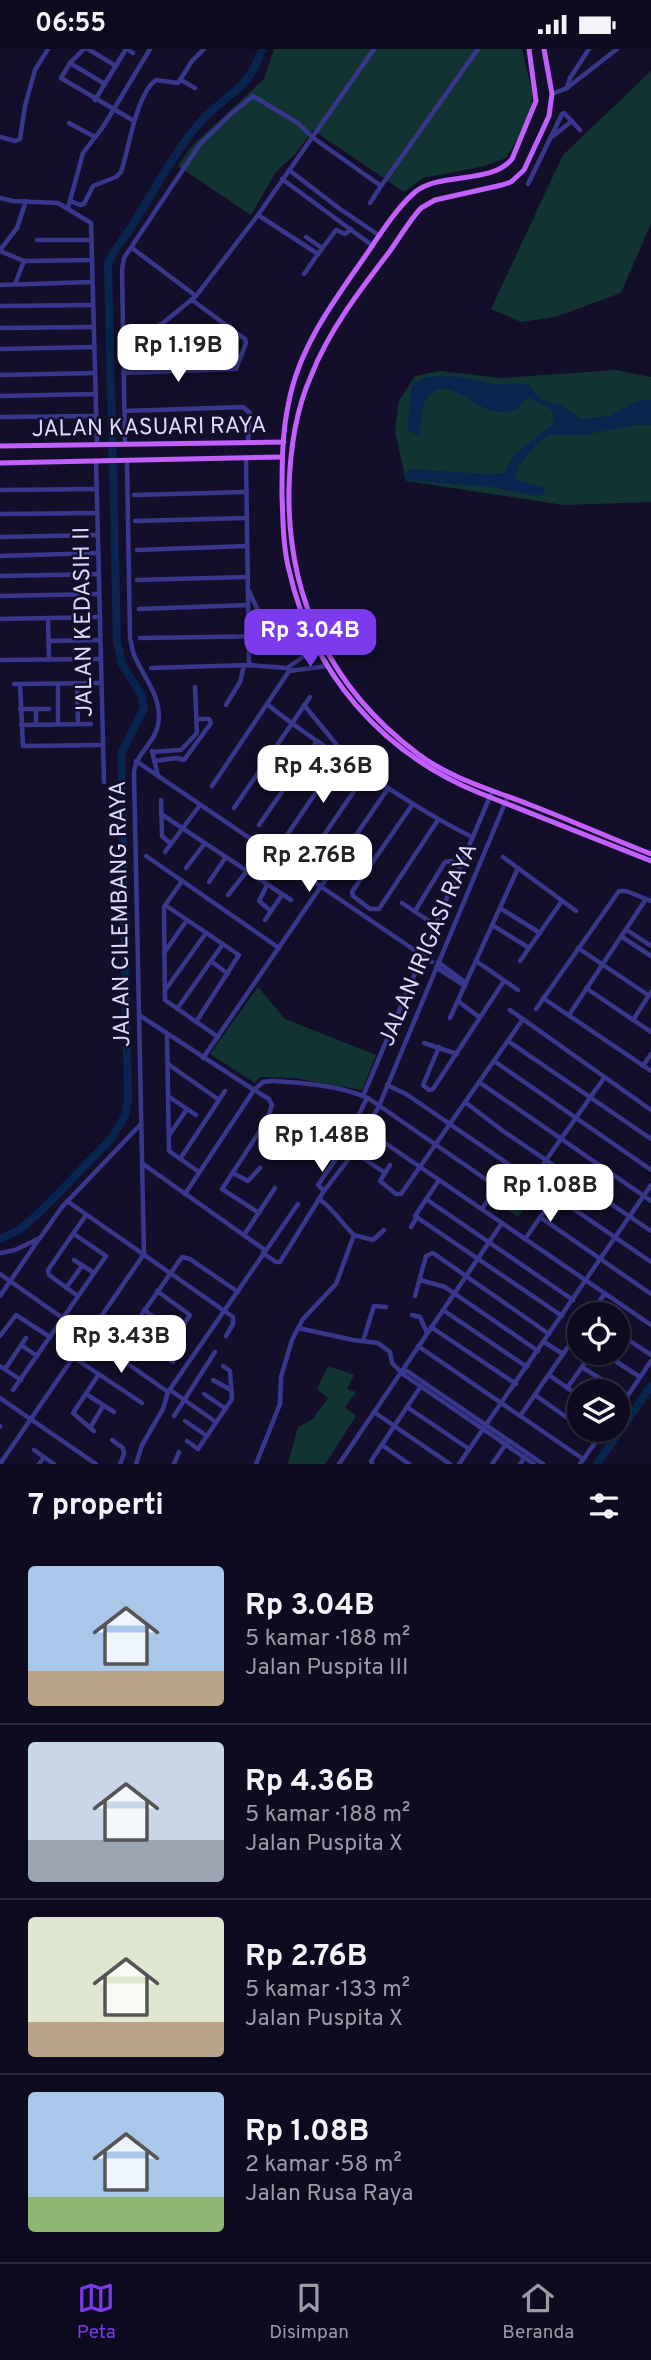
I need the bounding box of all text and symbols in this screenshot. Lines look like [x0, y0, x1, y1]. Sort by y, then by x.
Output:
text: 06:55 [35, 8, 106, 41]
pin: Rp 1.19B [106, 325, 250, 384]
text: Rp 1.19B [133, 332, 223, 361]
street label: JALAN KASUARI RAYA [31, 412, 267, 445]
street label: JALAN KEDASIH II [68, 527, 101, 717]
pin: Rp 3.04B [238, 609, 382, 669]
text: Rp 3.04B [260, 617, 360, 646]
pin: Rp 4.36B [251, 745, 395, 805]
text: Rp 4.36B [273, 753, 373, 782]
street label: JALAN CILEMBANG RAYA [105, 780, 138, 1047]
pin: Rp 2.76B [237, 835, 381, 894]
street label: JALAN IRIGASI RAYA [373, 839, 485, 1051]
text: Rp 2.76B [262, 842, 356, 871]
pin: Rp 1.48B [250, 1115, 394, 1174]
text: Rp 1.48B [275, 1122, 369, 1151]
pin: Rp 1.08B [478, 1165, 622, 1224]
text: Rp 1.08B [502, 1172, 598, 1201]
map controls [567, 1302, 630, 1442]
button: locate [567, 1302, 630, 1365]
pin: Rp 3.43B [49, 1315, 193, 1375]
text: Rp 3.43B [72, 1323, 170, 1352]
button: layers [567, 1379, 630, 1442]
icon: filters [585, 1487, 623, 1525]
text: 7 properti [28, 1488, 164, 1525]
text: Rp 3.04B [245, 1588, 375, 1625]
icon: home [84, 1594, 168, 1678]
text: 5 kamar · 188 m² [245, 1625, 410, 1654]
text: Jalan Puspita III [245, 1654, 408, 1683]
text: Rp 4.36B [245, 1764, 374, 1801]
icon: home [84, 1770, 168, 1854]
text: 5 kamar · 188 m² [245, 1801, 410, 1830]
text: Jalan Puspita X [245, 1830, 403, 1859]
text: Rp 2.76B [245, 1939, 367, 1976]
icon: home [84, 1945, 168, 2029]
text: 5 kamar · 133 m² [245, 1976, 410, 2005]
text: Jalan Puspita X [245, 2005, 403, 2034]
text: Rp 1.08B [245, 2114, 369, 2151]
icon: home [84, 2120, 168, 2204]
text: 2 kamar · 58 m² [245, 2151, 402, 2180]
text: Jalan Rusa Raya [245, 2180, 413, 2209]
tab: Peta [77, 2279, 116, 2345]
tab: Disimpan [269, 2279, 349, 2345]
tab: Beranda [502, 2279, 574, 2345]

